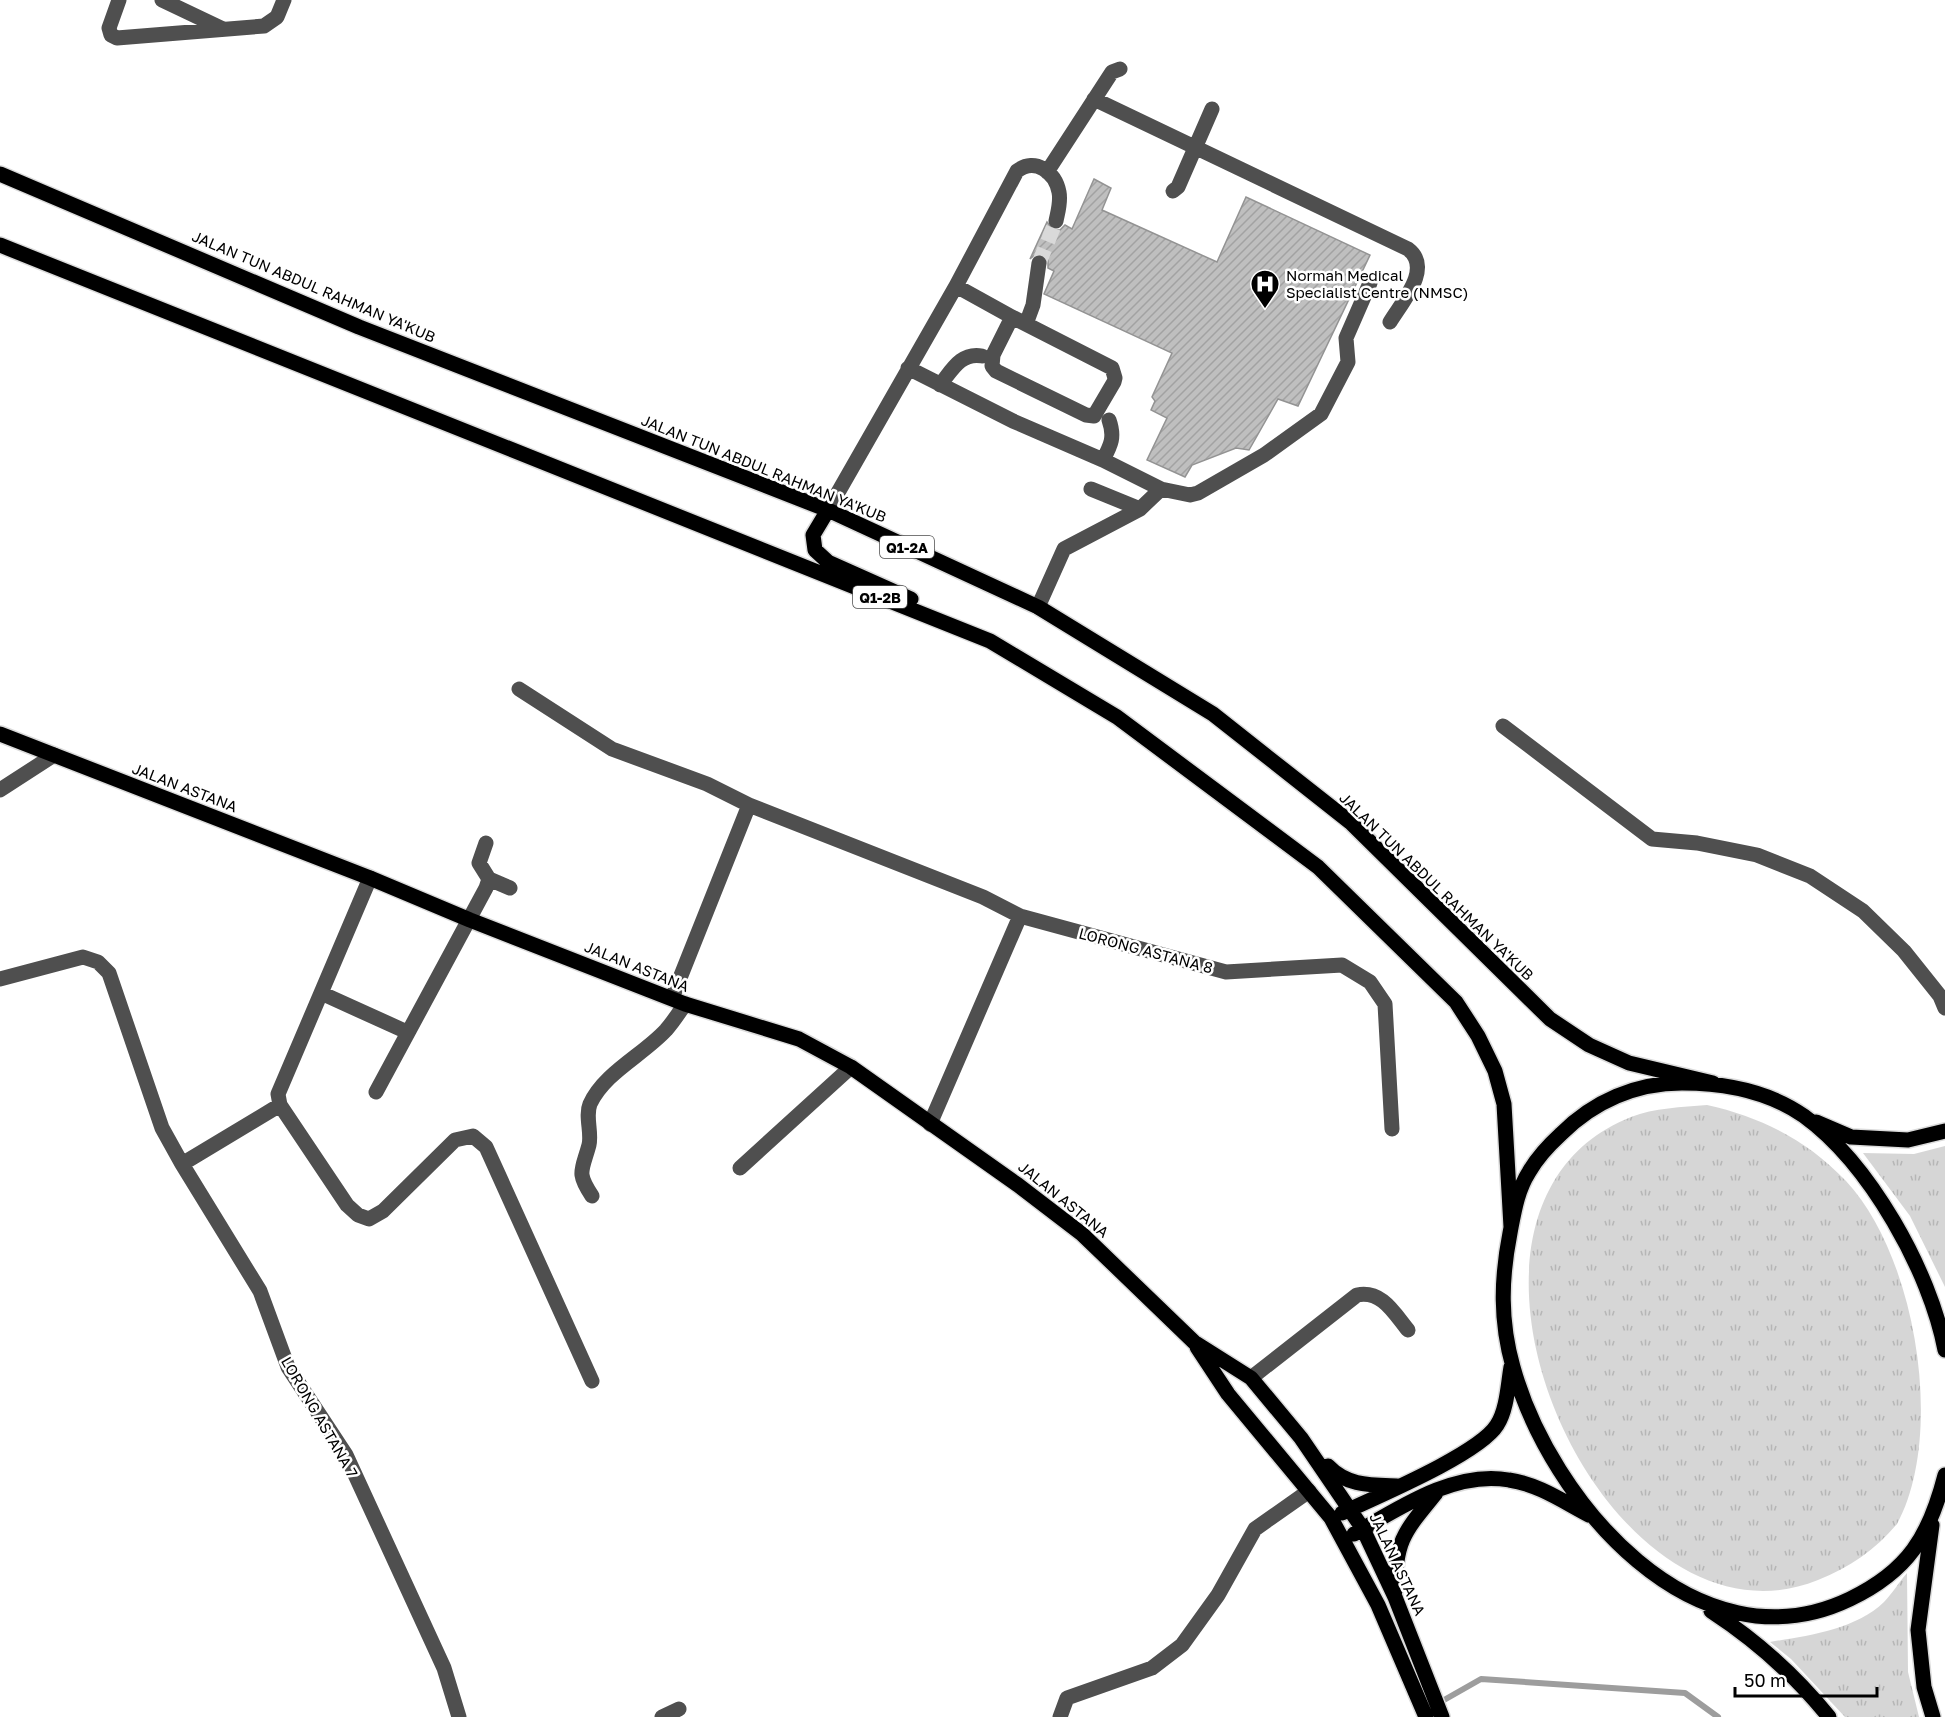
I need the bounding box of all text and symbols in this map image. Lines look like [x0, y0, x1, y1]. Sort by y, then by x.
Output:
street label: JALAN TUN ABDUL RAHMAN YA'KUB [190, 226, 438, 346]
place label: Normah Medical Specialist Centre (NMSC) [1286, 266, 1468, 301]
hospital icon: Normah Medical Specialist Centre (NMSC) [1249, 268, 1281, 310]
street label: JALAN TUN ABDUL RAHMAN YA'KUB [639, 410, 889, 526]
road number: Q1-2A [880, 536, 934, 558]
road number: Q1-2B [853, 586, 907, 608]
street label: JALAN ASTANA [130, 759, 240, 815]
street label: JALAN TUN ABDUL RAHMAN YA'KUB [1336, 788, 1538, 984]
street label: LORONG ASTANA 8 [1077, 923, 1215, 977]
street label: JALAN ASTANA [582, 937, 692, 995]
street label: JALAN ASTANA [1015, 1157, 1113, 1241]
street label: LORONG ASTANA 7 [278, 1353, 362, 1481]
street label: JALAN ASTANA [1366, 1510, 1430, 1618]
scale bar [1735, 1660, 1878, 1698]
text: 50 m [1744, 1669, 1786, 1691]

